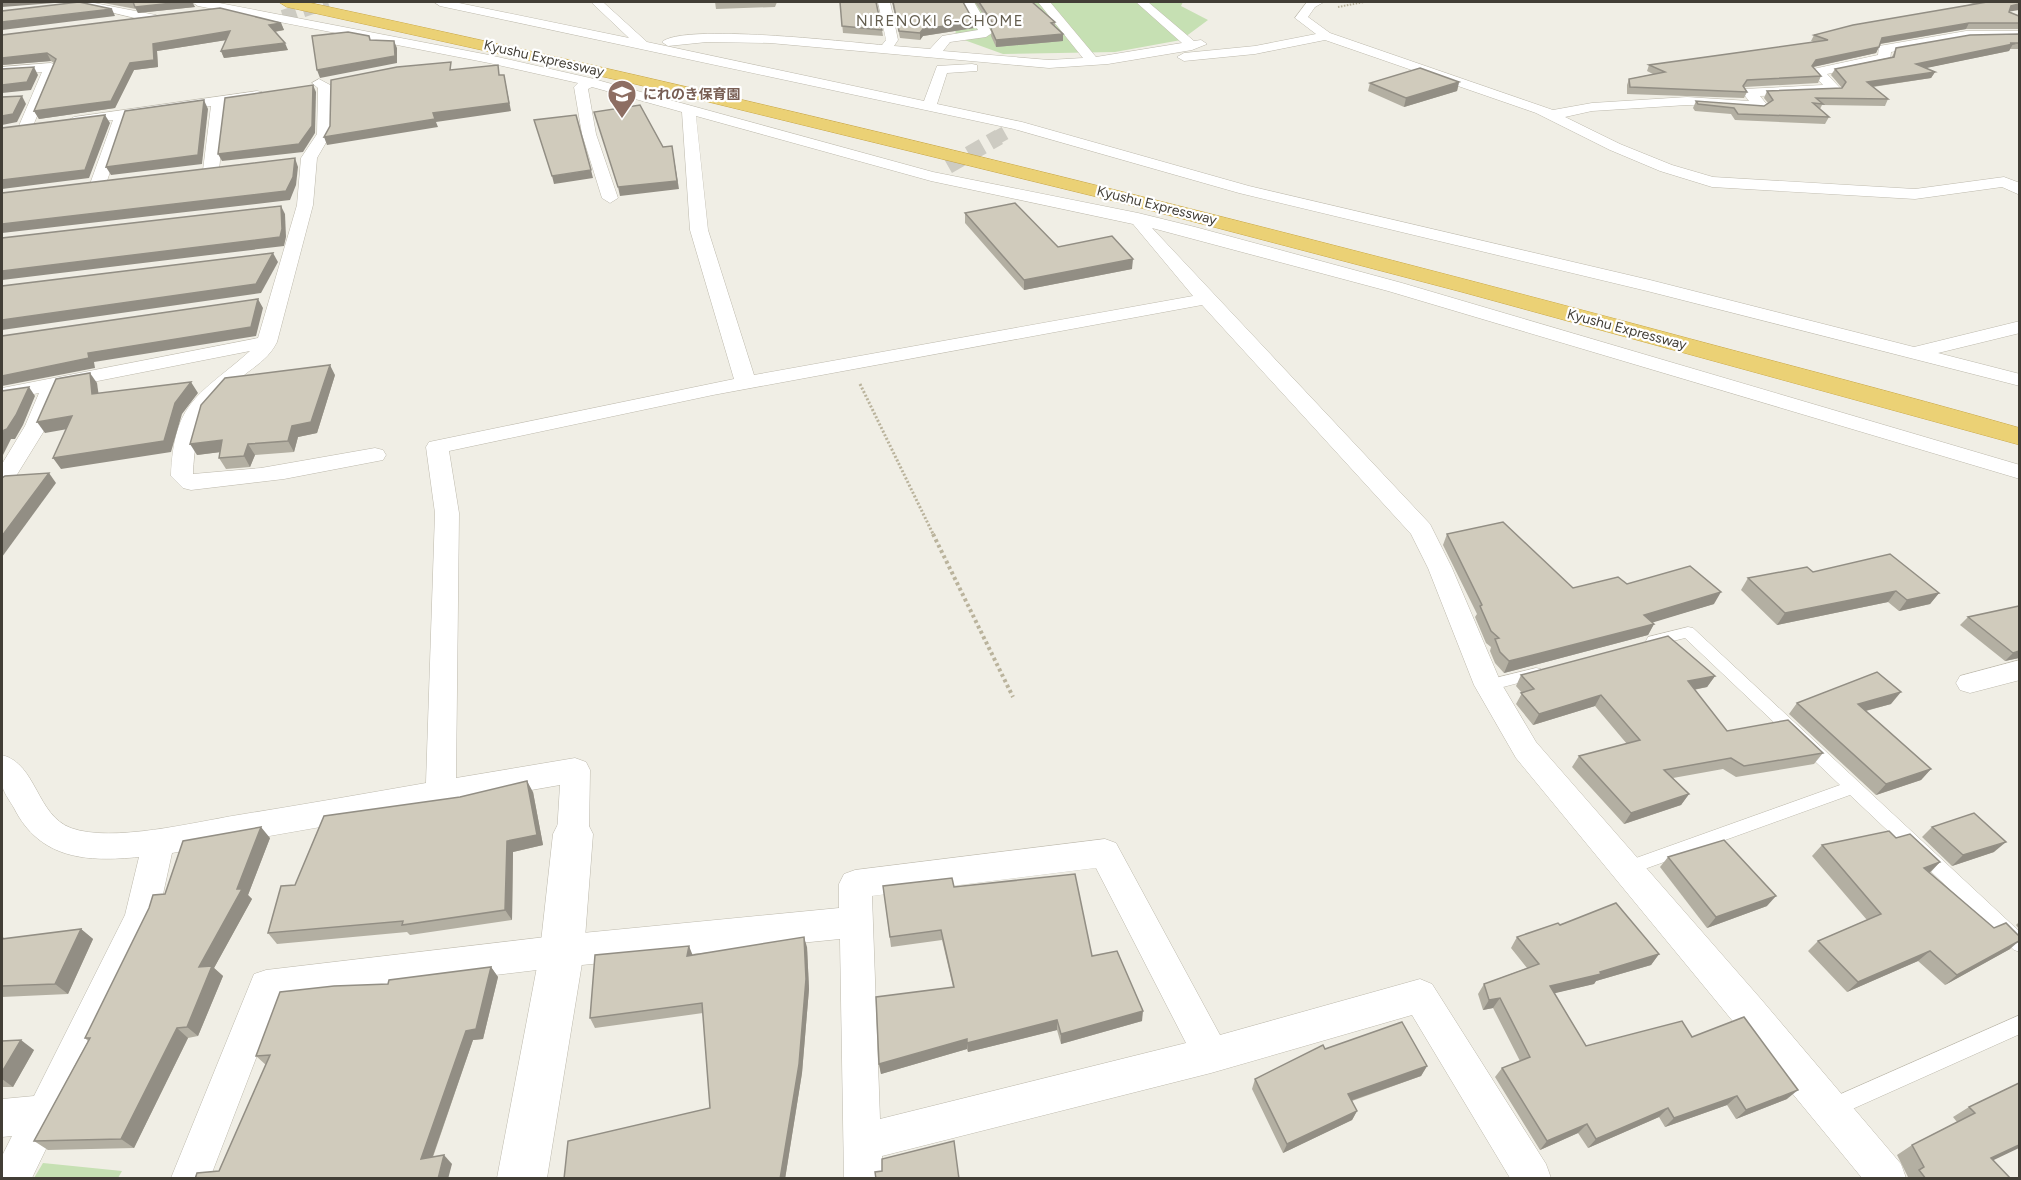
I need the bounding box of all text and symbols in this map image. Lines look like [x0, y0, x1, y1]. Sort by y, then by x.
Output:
district label: NIRENOKI 6-CHOME [856, 12, 1024, 30]
street label: Kyushu Expressway [482, 36, 606, 81]
school or university icon: にれのき保育園 [606, 78, 638, 120]
place label: にれのき保育園 [643, 86, 741, 103]
street label: Kyushu Expressway [1095, 182, 1219, 229]
street label: Kyushu Expressway [1565, 305, 1689, 354]

